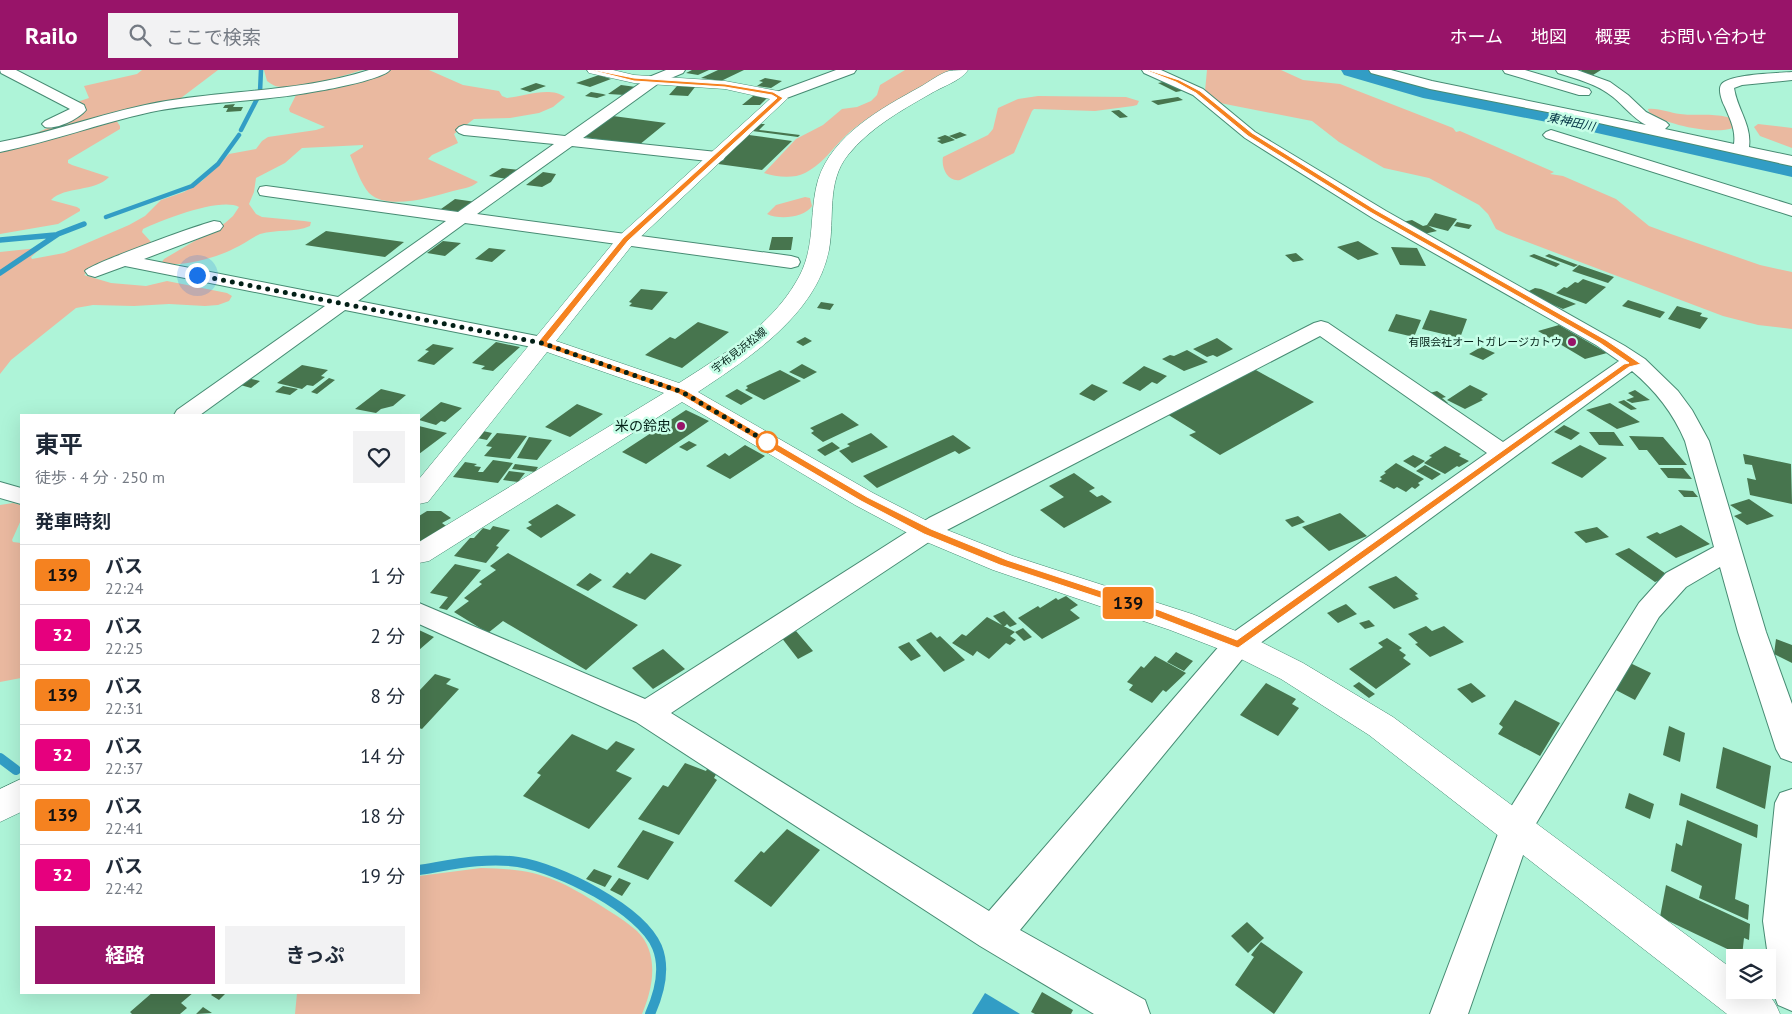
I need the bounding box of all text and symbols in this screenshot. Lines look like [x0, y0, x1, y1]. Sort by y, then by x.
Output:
search box [108, 13, 458, 58]
text: Railo [25, 20, 78, 51]
icon: search [126, 21, 154, 49]
text: ここで検索 [166, 25, 261, 49]
text: ホーム [1450, 25, 1503, 48]
text: 地図 [1531, 25, 1567, 48]
text: 概要 [1595, 25, 1631, 48]
text: お問い合わせ [1659, 25, 1767, 48]
water label: 東神田川 [1546, 109, 1598, 134]
your location [185, 263, 210, 288]
street label: 宇布見浜松線 [709, 324, 769, 376]
place label: 有限会社オートガレージカトウ [1408, 335, 1562, 349]
marker: 有限会社オートガレージカトウ [1566, 336, 1578, 348]
place label: 米の鈴忠 [615, 417, 671, 435]
marker: 米の鈴忠 [675, 420, 687, 432]
text: 東平 [35, 429, 83, 460]
button: heart [353, 431, 405, 483]
unlabelled marker [756, 431, 778, 453]
text: 徒歩 · 4 分 · 250 m [35, 467, 165, 487]
text: 発車時刻 [35, 509, 111, 533]
text: バス [105, 554, 143, 578]
text: 139 [47, 563, 78, 586]
text: 1 分 [371, 564, 405, 588]
text: 22:24 [105, 578, 143, 598]
line badge: 139 [1099, 587, 1157, 619]
text: 139 [1113, 591, 1143, 614]
text: バス [105, 614, 143, 638]
text: 32 [52, 623, 73, 646]
text: 2 分 [371, 624, 405, 648]
text: 22:25 [105, 638, 143, 658]
text: バス [105, 674, 143, 698]
text: 139 [47, 683, 78, 706]
text: 8 分 [371, 684, 405, 708]
text: 22:31 [105, 698, 143, 718]
text: バス [105, 734, 143, 758]
text: 32 [52, 743, 73, 766]
text: 14 分 [360, 744, 405, 768]
text: 22:37 [105, 758, 143, 778]
text: バス [105, 794, 143, 818]
text: 139 [47, 803, 78, 826]
text: 18 分 [360, 804, 405, 828]
text: 22:41 [105, 818, 143, 838]
text: バス [105, 854, 143, 878]
text: 32 [52, 863, 73, 886]
text: 19 分 [360, 864, 405, 888]
text: 22:42 [105, 878, 143, 898]
button: 経路 [35, 926, 215, 984]
button: きっぷ [225, 926, 405, 984]
map controls [1726, 949, 1776, 999]
button: layers [1726, 949, 1776, 999]

